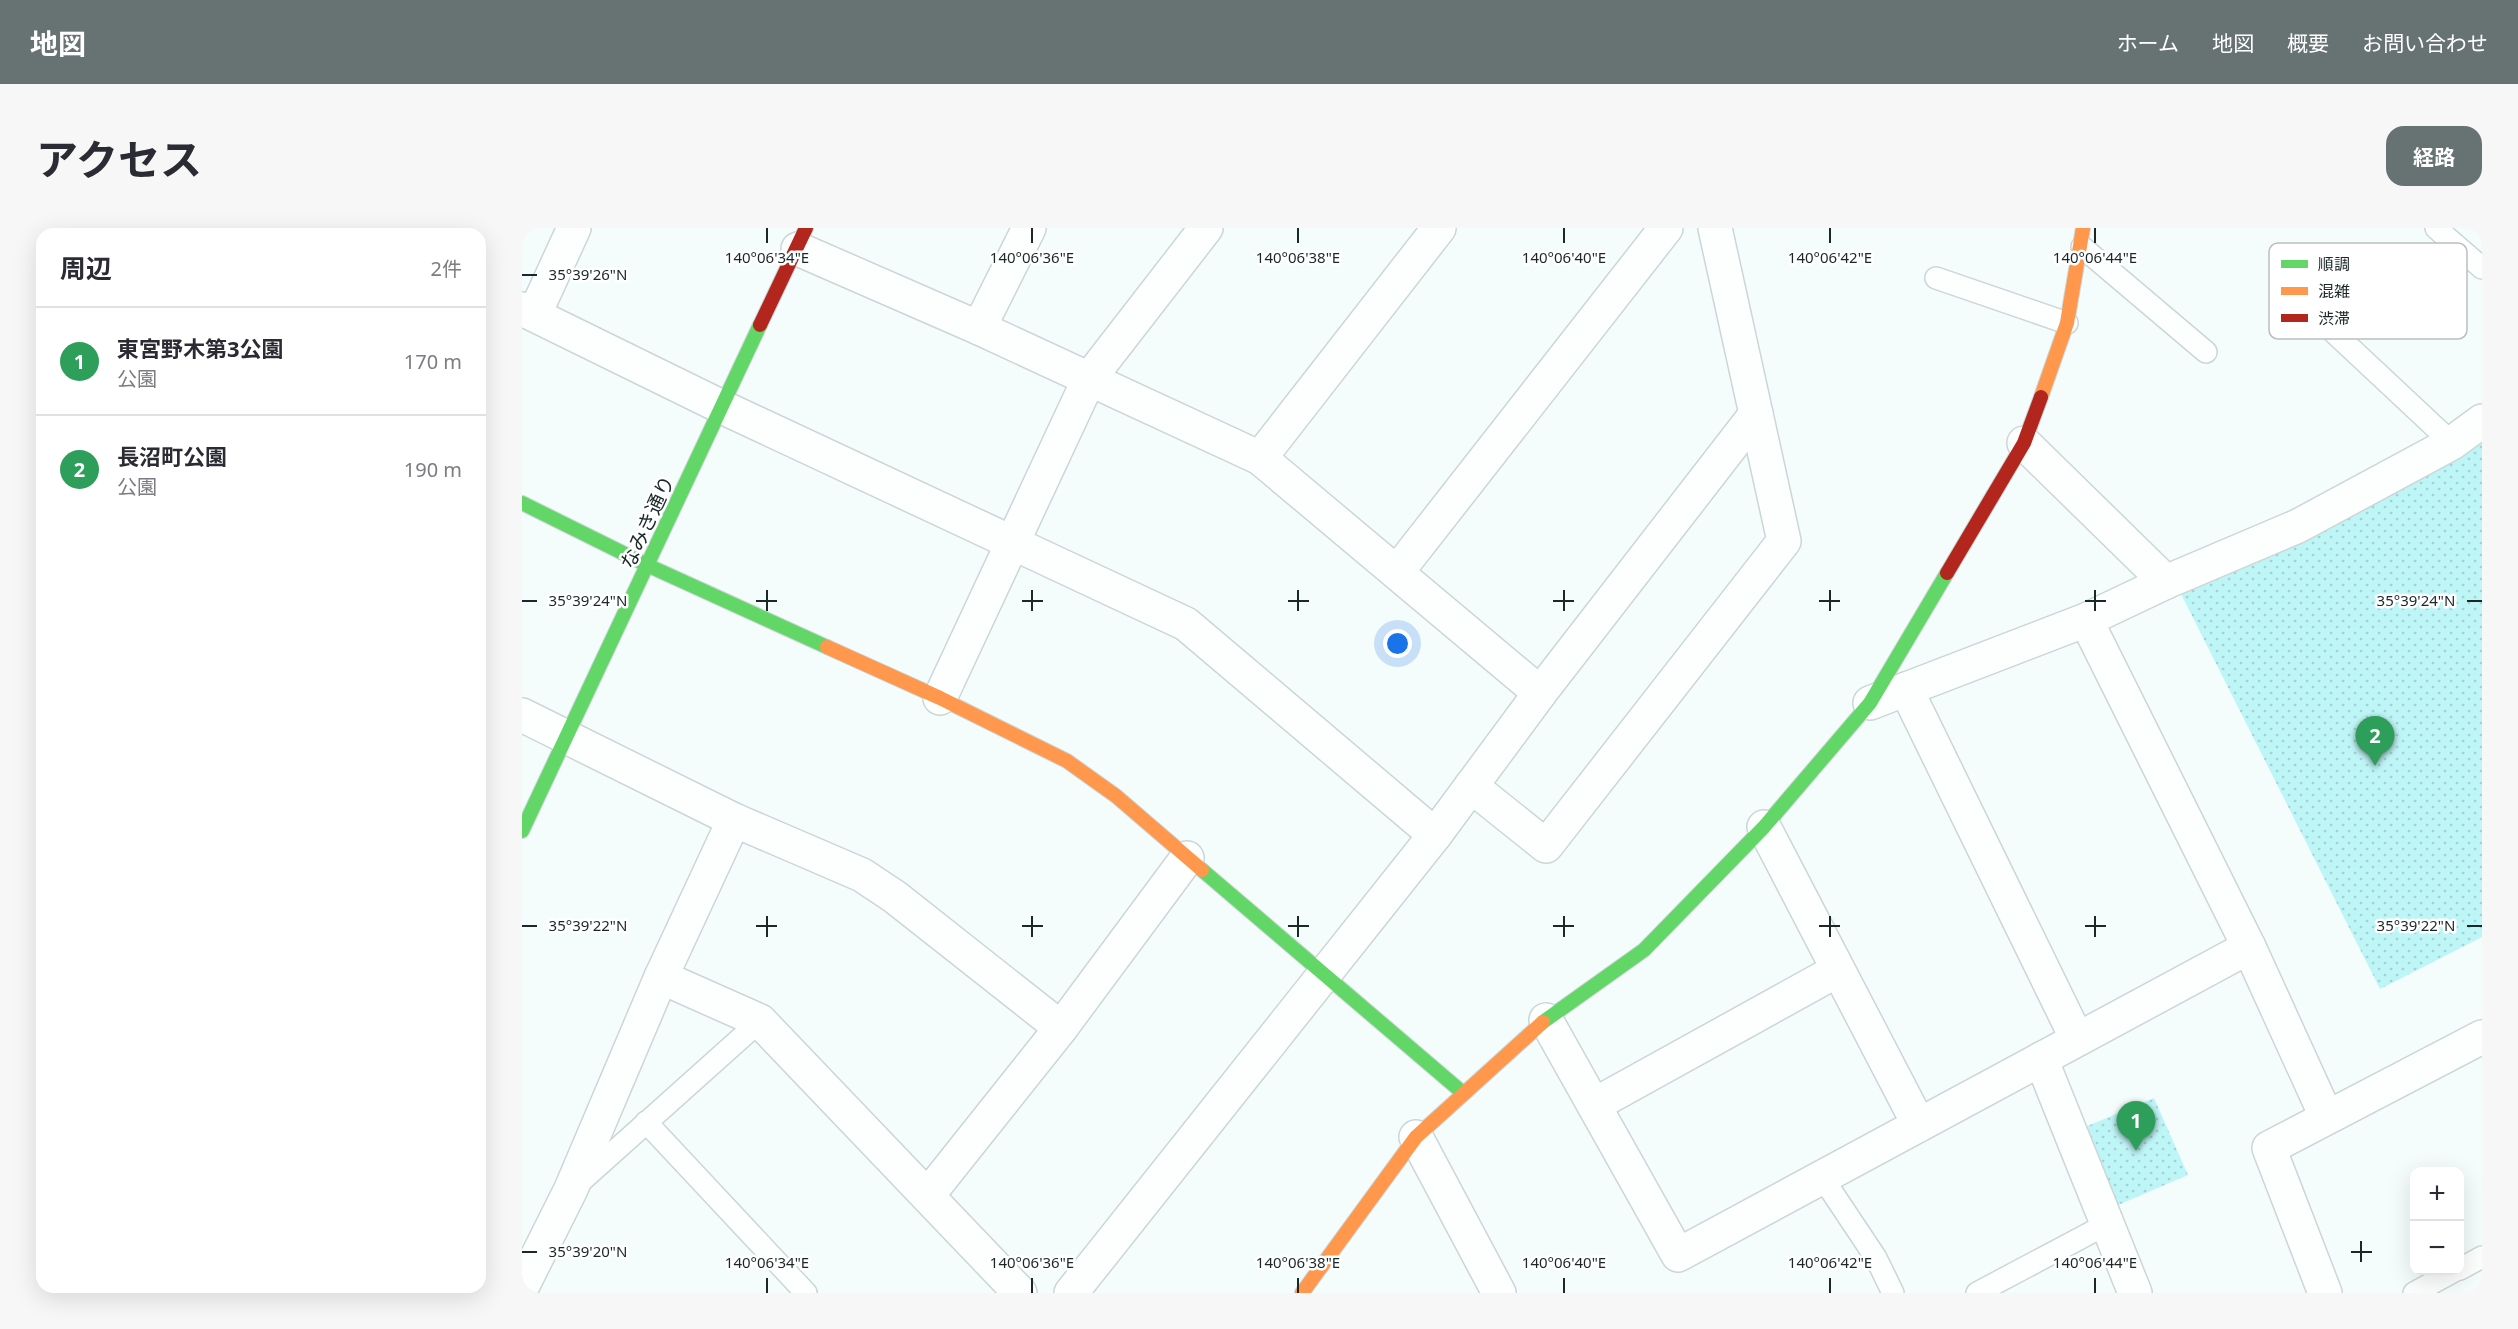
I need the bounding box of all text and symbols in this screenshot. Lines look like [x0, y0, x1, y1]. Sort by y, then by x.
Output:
text: 地図 [30, 24, 86, 62]
text: ホーム [2117, 29, 2179, 57]
text: 地図 [2212, 29, 2254, 57]
text: 概要 [2287, 29, 2329, 57]
text: お問い合わせ [2362, 29, 2488, 57]
button: 経路 [2386, 126, 2482, 186]
text: アクセス [36, 130, 202, 187]
legend [2269, 243, 2467, 339]
text: 140°06'34"E [725, 247, 809, 267]
text: 140°06'36"E [990, 247, 1074, 267]
text: 140°06'38"E [1256, 247, 1340, 267]
text: 140°06'40"E [1522, 247, 1606, 267]
text: 140°06'42"E [1788, 247, 1872, 267]
text: 140°06'44"E [2053, 247, 2137, 267]
text: 周辺 [60, 250, 112, 286]
text: 順調 [2318, 253, 2350, 275]
text: 2件 [431, 255, 462, 282]
text: 35°39'26"N [549, 264, 627, 284]
text: 混雑 [2318, 280, 2350, 302]
text: 渋滞 [2318, 307, 2350, 329]
text: 東宮野木第3公園 [117, 333, 284, 363]
text: 1 [74, 348, 85, 375]
text: 170 m [404, 348, 462, 375]
text: 公園 [117, 365, 157, 392]
text: 長沼町公園 [117, 441, 227, 471]
text: 2 [74, 456, 85, 483]
text: 190 m [404, 456, 462, 483]
street label: なみき通り [614, 471, 680, 573]
text: 公園 [117, 473, 157, 500]
text: 35°39'24"N [549, 590, 627, 610]
text: 35°39'24"N [2377, 590, 2455, 610]
your location [1383, 629, 1412, 658]
pin: 2 [2356, 716, 2394, 766]
text: 35°39'22"N [549, 915, 627, 935]
text: 35°39'22"N [2377, 915, 2455, 935]
pin: 1 [2116, 1102, 2156, 1151]
map controls [2410, 1167, 2464, 1275]
button: + [2410, 1167, 2464, 1221]
button: − [2410, 1221, 2464, 1275]
text: 35°39'20"N [549, 1241, 627, 1261]
text: 140°06'34"E [725, 1252, 809, 1272]
text: 140°06'36"E [990, 1252, 1074, 1272]
text: 140°06'38"E [1256, 1252, 1340, 1272]
text: 140°06'40"E [1522, 1252, 1606, 1272]
text: 140°06'42"E [1788, 1252, 1872, 1272]
text: 140°06'44"E [2053, 1252, 2137, 1272]

